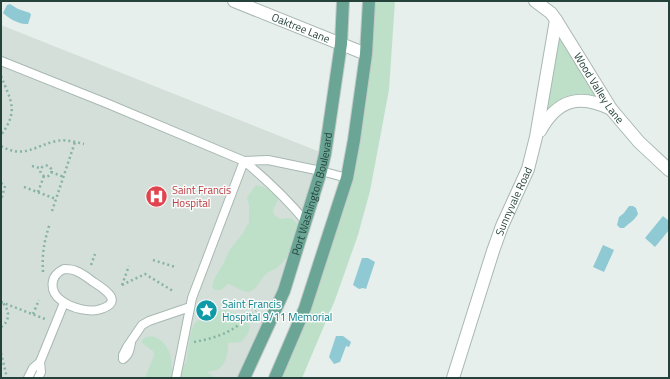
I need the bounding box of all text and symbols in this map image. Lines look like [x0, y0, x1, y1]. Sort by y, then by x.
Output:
street label: Oaktree Lane [269, 9, 333, 47]
street label: Wood Valley Lane [570, 49, 628, 127]
street label: Port Washington Boulevard [287, 131, 336, 257]
street label: Sunnyvale Road [491, 164, 536, 238]
place label: Saint Francis Hospital [172, 182, 231, 211]
hospital icon: Saint Francis Hospital [144, 183, 170, 209]
place label: Saint Francis Hospital 9/11 Memorial [222, 296, 332, 325]
place icon: Saint Francis Hospital 9/11 Memorial [193, 297, 219, 323]

